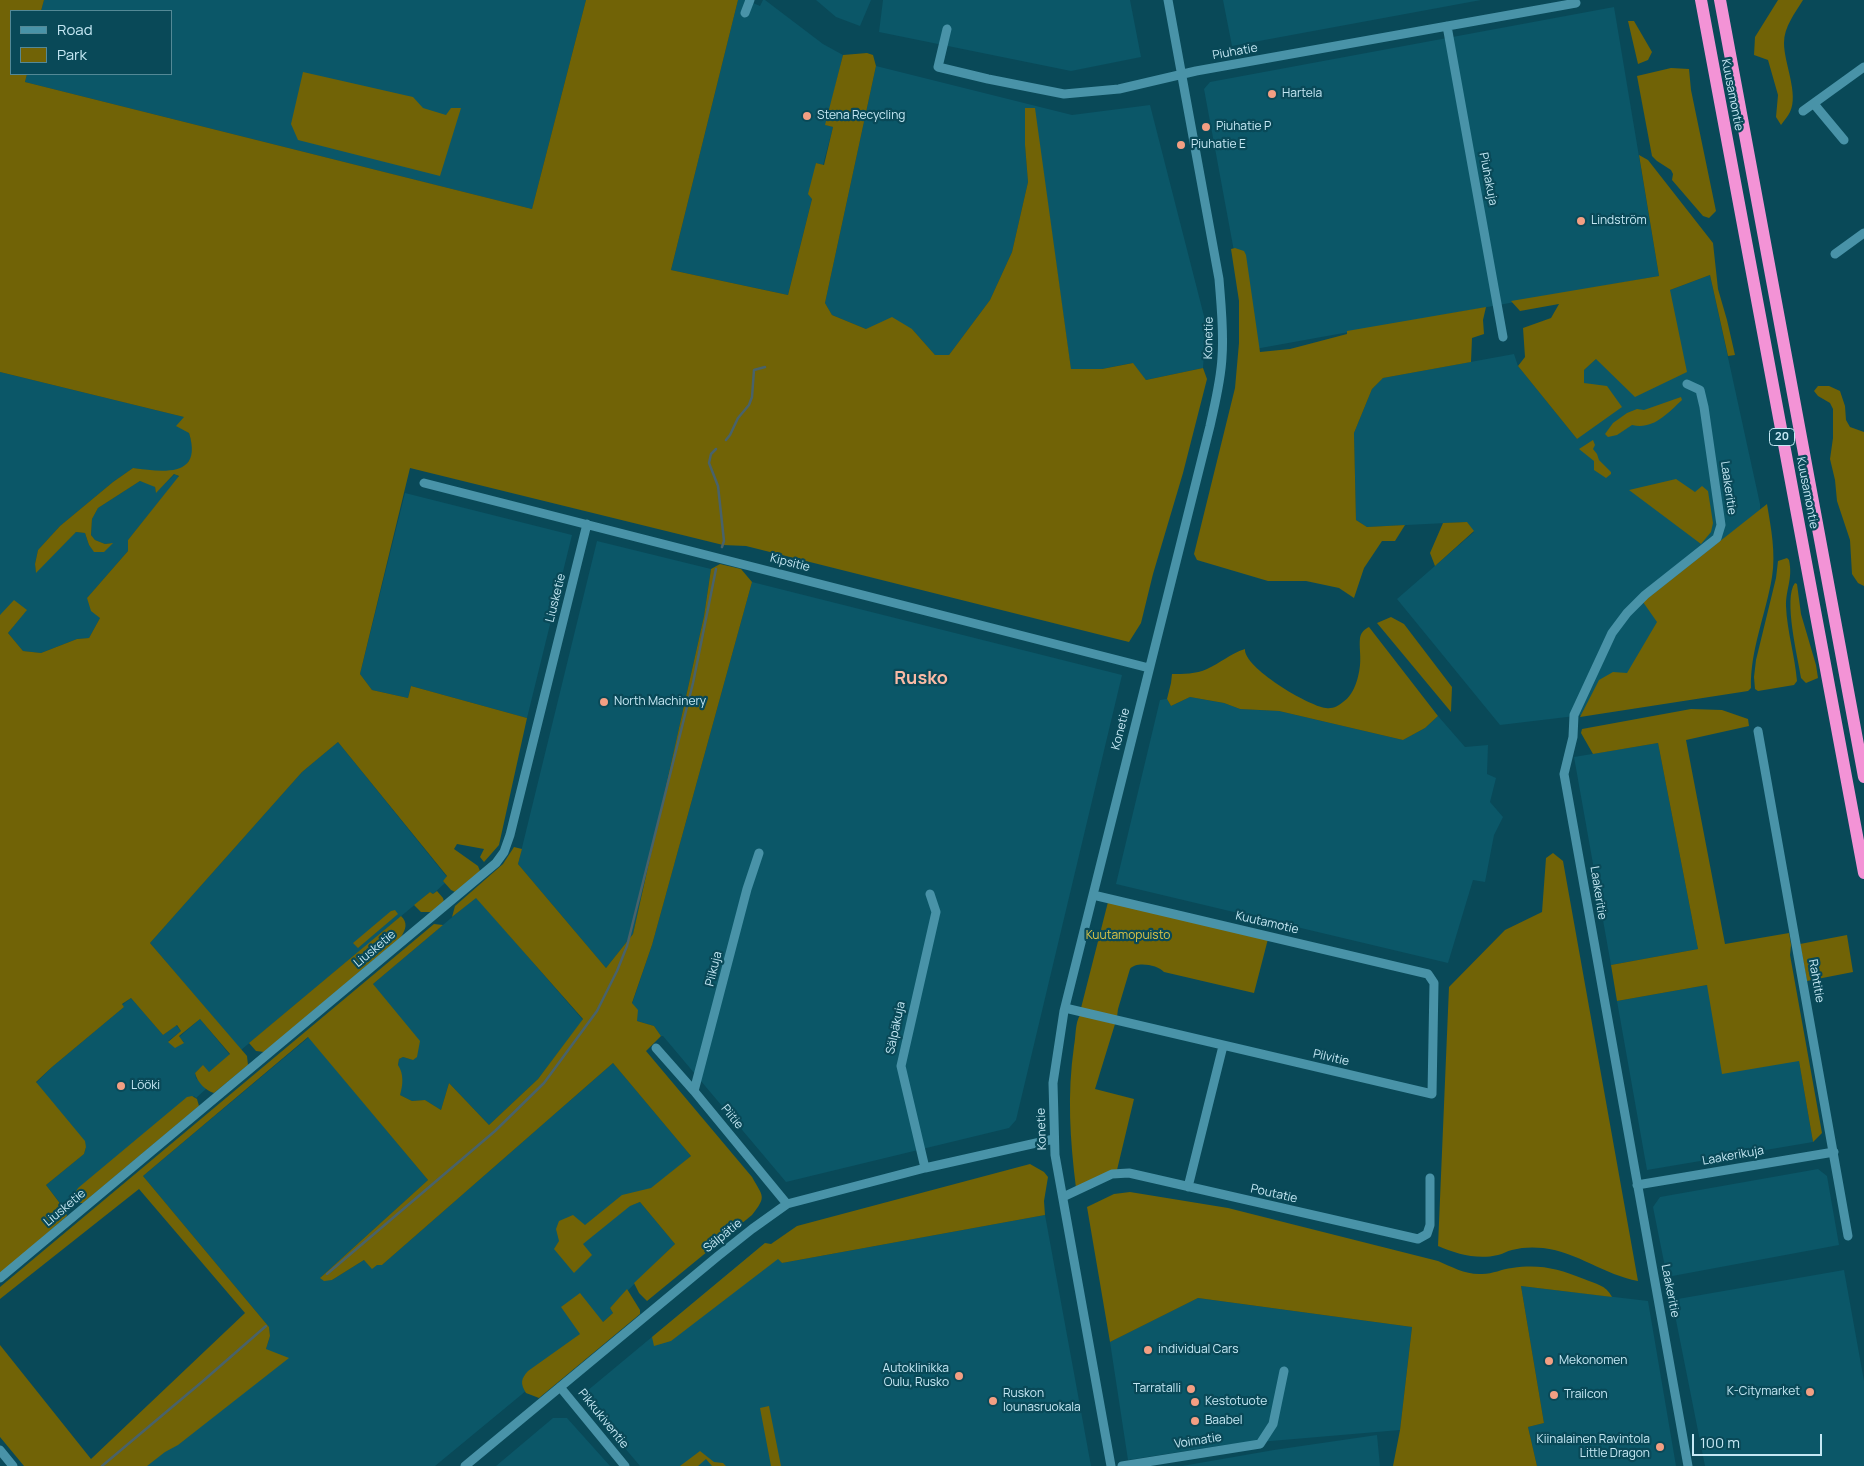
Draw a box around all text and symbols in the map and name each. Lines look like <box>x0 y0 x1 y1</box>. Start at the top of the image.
legend <box>10 10 172 75</box>
text: Road <box>57 19 93 40</box>
street label: Piuhatie <box>1211 41 1259 63</box>
text: Park <box>57 44 87 65</box>
street label: Kuusamontie <box>1718 58 1746 132</box>
place label: Hartela <box>1282 87 1322 101</box>
marker: Hartela <box>1266 88 1278 100</box>
place label: Stena Recycling <box>817 109 905 123</box>
marker: Stena Recycling <box>801 110 813 122</box>
place label: Piuhatie P <box>1216 120 1271 134</box>
marker: Piuhatie P <box>1200 121 1212 133</box>
place label: Piuhatie E <box>1191 138 1246 152</box>
marker: Piuhatie E <box>1175 139 1187 151</box>
street label: Piuhakuja <box>1476 151 1500 207</box>
place label: Lindström <box>1591 214 1647 228</box>
marker: Lindström <box>1575 215 1587 227</box>
street label: Konetie <box>1201 317 1217 359</box>
road number: 20 <box>1770 428 1794 446</box>
street label: Kuusamontie <box>1793 456 1821 530</box>
street label: Laakeritie <box>1717 460 1739 516</box>
street label: Kipsitie <box>769 551 811 575</box>
street label: Liusketie <box>543 572 569 624</box>
district label: Rusko <box>894 668 948 690</box>
place label: North Machinery <box>614 695 706 709</box>
marker: North Machinery <box>598 696 610 708</box>
street label: Konetie <box>1109 707 1133 751</box>
street label: Laakeritie <box>1587 865 1609 921</box>
street label: Kuutamotie <box>1234 909 1300 937</box>
street label: Liusketie <box>351 927 399 971</box>
park label: Kuutamopuisto <box>1086 929 1170 943</box>
street label: Piikuja <box>703 950 725 988</box>
street label: Rahtitie <box>1805 958 1827 1004</box>
street label: Sälpäkuja <box>883 1000 909 1056</box>
street label: Pilvitie <box>1312 1047 1350 1069</box>
place label: Lööki <box>131 1079 160 1093</box>
marker: Lööki <box>115 1080 127 1092</box>
street label: Piitie <box>718 1102 746 1132</box>
street label: Konetie <box>1034 1108 1050 1150</box>
street label: Laakerikuja <box>1701 1144 1765 1168</box>
street label: Poutatie <box>1249 1182 1299 1206</box>
street label: Liusketie <box>41 1186 89 1230</box>
street label: Sälpätie <box>701 1216 745 1256</box>
street label: Laakeritie <box>1658 1263 1682 1319</box>
place label: individual Cars <box>1158 1343 1238 1357</box>
marker: individual Cars <box>1142 1344 1154 1356</box>
place label: Mekonomen <box>1559 1354 1627 1368</box>
marker: Mekonomen <box>1543 1355 1555 1367</box>
place label: Autoklinikka Oulu, Rusko <box>883 1362 949 1390</box>
marker: Autoklinikka Oulu, Rusko <box>953 1370 965 1382</box>
place label: Tarratalli <box>1133 1382 1181 1396</box>
marker: Tarratalli <box>1185 1383 1197 1395</box>
place label: K-Citymarket <box>1727 1385 1800 1399</box>
street label: Pikkukiventie <box>575 1386 631 1452</box>
marker: K-Citymarket <box>1804 1386 1816 1398</box>
place label: Ruskon lounasruokala <box>1003 1387 1081 1415</box>
place label: Trailcon <box>1564 1388 1608 1402</box>
marker: Trailcon <box>1548 1389 1560 1401</box>
marker: Ruskon lounasruokala <box>987 1395 999 1407</box>
place label: Kestotuote <box>1205 1395 1267 1409</box>
marker: Kestotuote <box>1189 1396 1201 1408</box>
place label: Baabel <box>1205 1414 1243 1428</box>
marker: Baabel <box>1189 1415 1201 1427</box>
scale bar <box>1694 1424 1824 1456</box>
street label: Voimatie <box>1173 1430 1223 1452</box>
text: 100 m <box>1700 1432 1740 1453</box>
place label: Kiinalainen Ravintola Little Dragon <box>1537 1433 1650 1461</box>
marker: Kiinalainen Ravintola Little Dragon <box>1654 1441 1666 1453</box>

